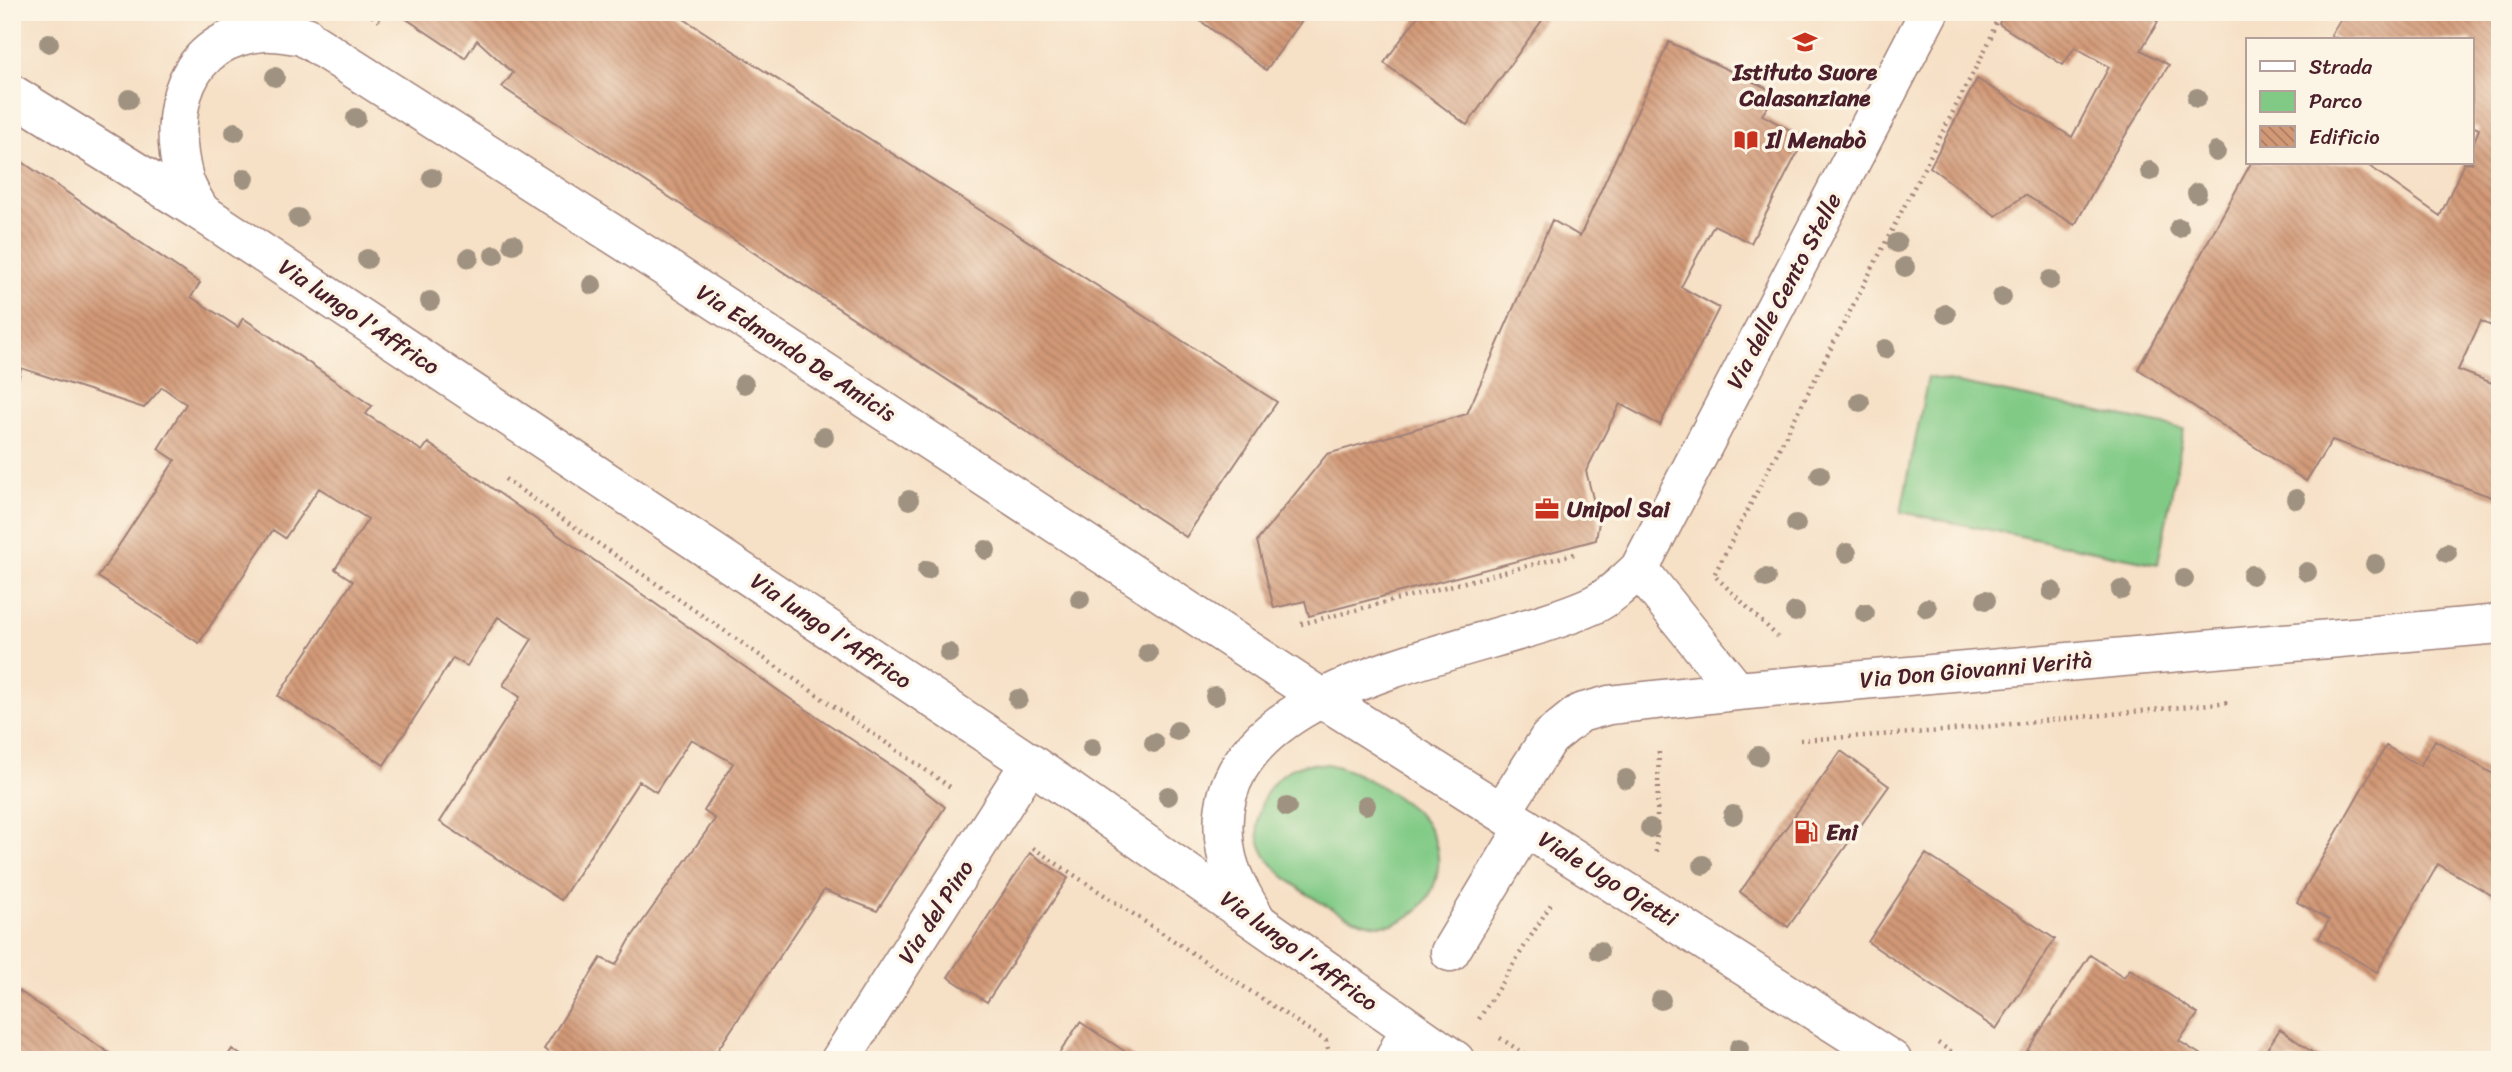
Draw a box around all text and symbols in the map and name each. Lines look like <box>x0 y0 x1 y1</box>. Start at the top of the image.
school or university icon: Istituto Suore Calasanziane <box>1791 28 1819 56</box>
legend <box>2246 38 2474 164</box>
text: Strada <box>2309 48 2373 86</box>
place label: Istituto Suore Calasanziane <box>1732 52 1878 119</box>
text: Parco <box>2309 82 2362 120</box>
text: Edificio <box>2309 118 2380 156</box>
place label: Il Menabò <box>1765 120 1866 161</box>
library icon: Il Menabò <box>1732 126 1760 154</box>
street label: Via delle Cento Stelle <box>1715 185 1853 397</box>
street label: Via lungo l'Affrico <box>270 248 449 387</box>
street label: Via Edmondo De Amicis <box>688 273 905 434</box>
place label: Unipol Sai <box>1567 489 1671 530</box>
office icon: Unipol Sai <box>1533 495 1561 523</box>
street label: Via lungo l'Affrico <box>742 562 921 701</box>
street label: Via Don Giovanni Verità <box>1858 639 2094 701</box>
place label: Eni <box>1826 812 1859 853</box>
fuel station icon: Eni <box>1792 818 1820 846</box>
street label: Viale Ugo Ojetti <box>1530 820 1687 939</box>
street label: Via del Pino <box>887 851 985 973</box>
street label: Via lungo l'Affrico <box>1211 879 1387 1023</box>

